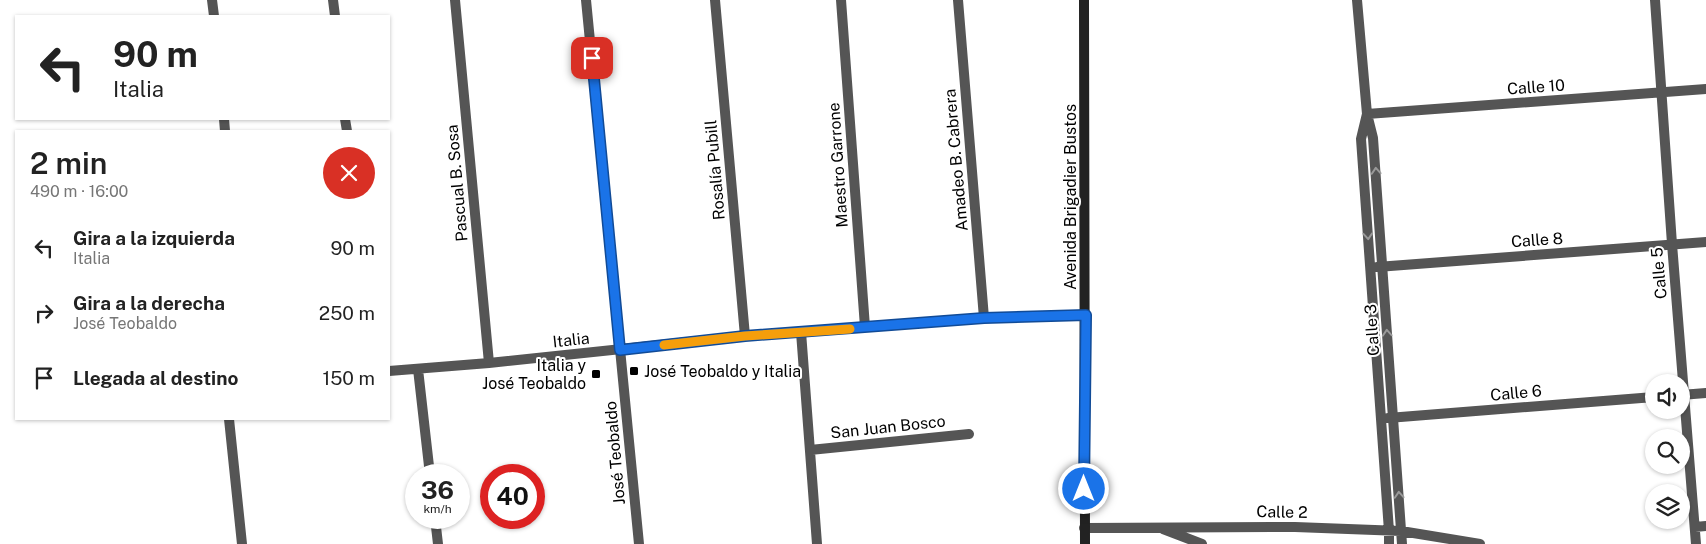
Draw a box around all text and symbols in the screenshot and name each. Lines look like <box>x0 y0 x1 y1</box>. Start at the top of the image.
text: 90 m <box>113 34 198 75</box>
icon: left <box>30 35 95 100</box>
pin <box>571 37 613 79</box>
icon: arrive <box>578 44 606 72</box>
street label: Calle 10 <box>1506 75 1566 98</box>
text: Italia <box>113 76 164 102</box>
street label: Amadeo B. Cabrera <box>940 88 972 232</box>
street label: Maestro Garrone <box>824 102 852 228</box>
street label: Avenida Brigadier Bustos <box>1061 104 1080 290</box>
street label: Rosalía Pubill <box>701 119 729 221</box>
street label: Pascual B. Sosa <box>442 124 472 242</box>
text: 2 min <box>30 145 107 181</box>
button: close <box>323 147 375 199</box>
one-way arrow <box>1370 167 1381 175</box>
text: 490 m · 16:00 <box>30 182 128 201</box>
text: Gira a la izquierda <box>73 227 235 249</box>
street label: Calle 8 <box>1510 229 1564 251</box>
one-way arrow <box>1363 232 1374 240</box>
icon: left <box>30 234 58 262</box>
text: 90 m <box>331 237 375 259</box>
street label: Calle 5 <box>1647 246 1671 300</box>
text: Italia <box>73 249 110 268</box>
text: Gira a la derecha <box>73 292 225 314</box>
icon: right <box>30 299 58 327</box>
text: 250 m <box>319 302 375 324</box>
street label: Calle 3 <box>1361 304 1383 356</box>
text: José Teobaldo <box>73 314 177 333</box>
street label: Italia <box>552 329 590 351</box>
one-way arrow <box>1382 329 1393 337</box>
place label: Italia y José Teobaldo <box>482 356 586 393</box>
place label: José Teobaldo y Italia <box>644 362 801 381</box>
icon: arrive <box>30 364 58 392</box>
marker: José Teobaldo y Italia <box>628 365 640 377</box>
text: Llegada al destino <box>73 367 238 389</box>
text: 150 m <box>322 367 375 389</box>
marker: Italia y José Teobaldo <box>590 368 602 380</box>
map controls <box>1645 374 1690 529</box>
button: sound <box>1645 374 1690 419</box>
street label: Calle 6 <box>1489 381 1543 405</box>
street label: José Teobaldo <box>601 400 629 506</box>
street label: San Juan Bosco <box>829 412 947 442</box>
button: search <box>1645 429 1690 474</box>
position arrow <box>1057 462 1109 514</box>
speed limit sign: 40 <box>480 464 545 529</box>
text: 36 <box>421 475 454 505</box>
button: layers <box>1645 484 1690 529</box>
one-way arrow <box>1393 491 1404 499</box>
text: km/h <box>423 502 452 516</box>
street label: Calle 2 <box>1256 502 1308 522</box>

